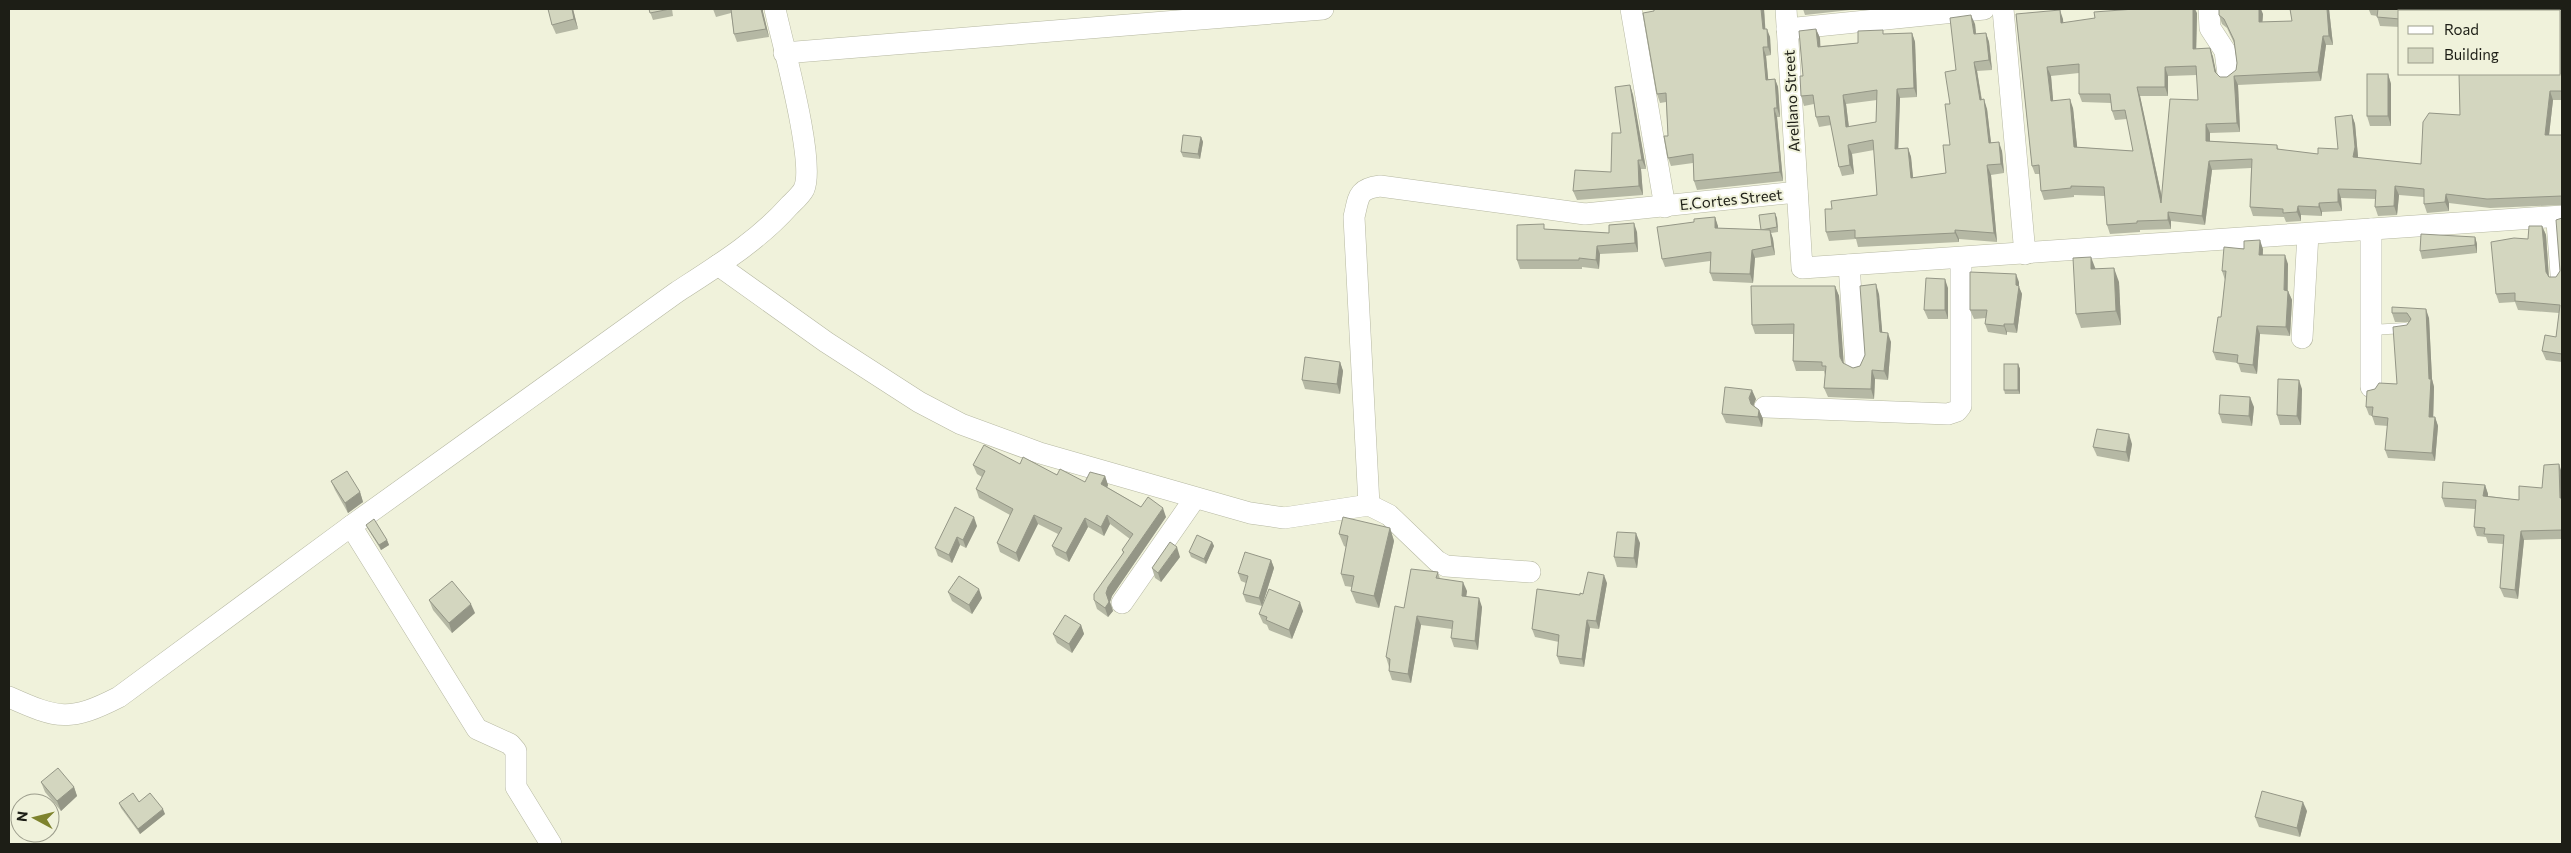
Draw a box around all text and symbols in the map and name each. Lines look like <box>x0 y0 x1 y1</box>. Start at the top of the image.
legend <box>2398 10 2561 75</box>
text: Road <box>2444 20 2479 38</box>
text: Building <box>2444 45 2499 63</box>
street label: Arellano Street <box>1779 50 1803 153</box>
street label: E.Cortes Street <box>1679 185 1783 213</box>
north arrow <box>10 793 60 843</box>
text: N <box>13 810 31 823</box>

